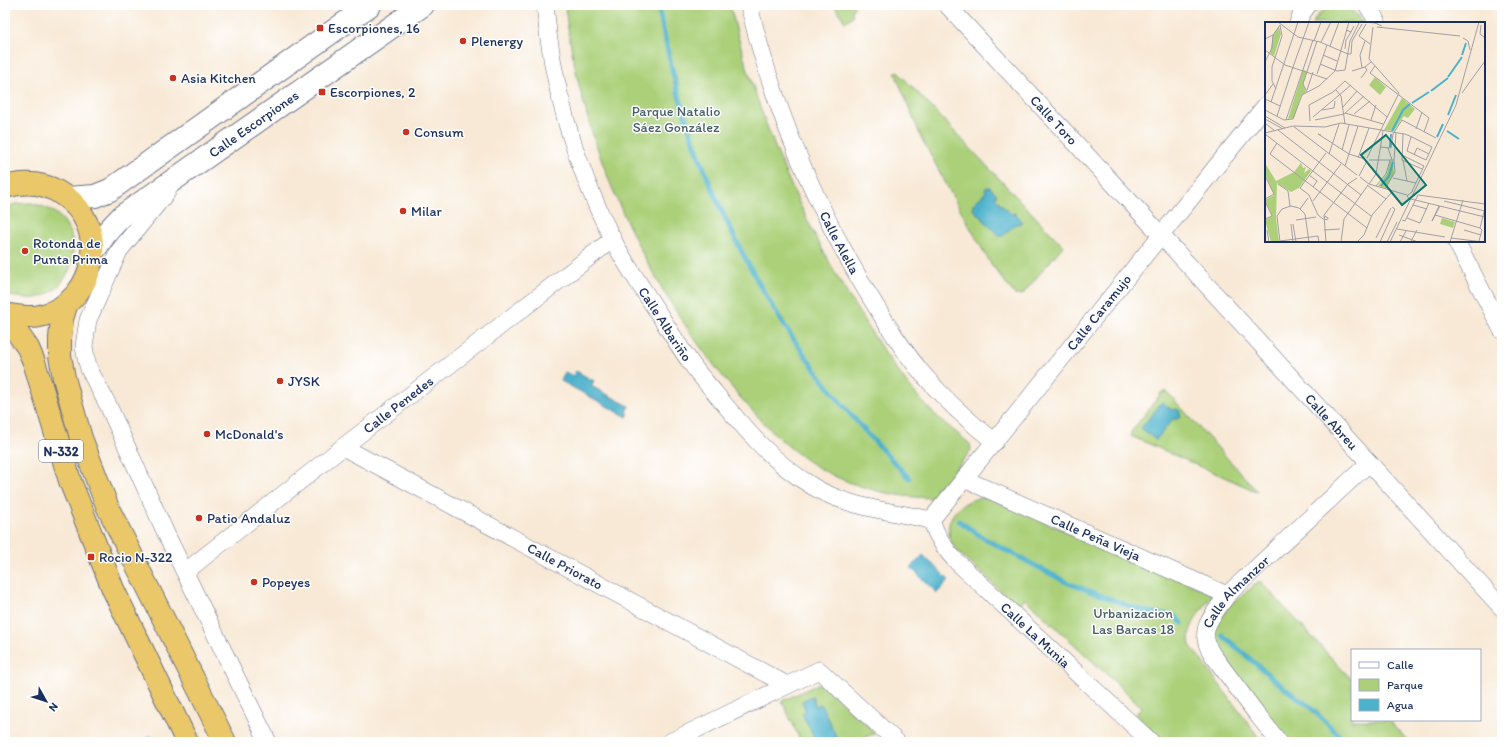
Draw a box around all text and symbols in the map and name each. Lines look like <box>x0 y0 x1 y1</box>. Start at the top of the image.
place label: Escorpiones, 16 <box>328 20 420 37</box>
inset map <box>1265 22 1485 242</box>
marker: Escorpiones, 16 <box>315 23 325 33</box>
place label: Plenergy <box>471 33 523 50</box>
marker: Plenergy <box>458 36 468 46</box>
place label: Asia Kitchen <box>181 70 256 87</box>
marker: Asia Kitchen <box>168 73 178 83</box>
place label: Escorpiones, 2 <box>330 84 416 101</box>
street label: Calle Escorpiones <box>205 87 302 162</box>
marker: Escorpiones, 2 <box>317 87 327 97</box>
street label: Calle Toro <box>1026 92 1081 149</box>
park label: Parque Natalio Sáez González <box>632 103 720 136</box>
place label: Consum <box>414 124 464 141</box>
marker: Consum <box>401 127 411 137</box>
place label: Milar <box>411 203 442 220</box>
marker: Milar <box>398 206 408 216</box>
street label: Calle Alella <box>816 208 863 278</box>
place label: Rotonda de Punta Prima <box>33 235 109 268</box>
marker: Rotonda de Punta Prima <box>20 246 30 256</box>
street label: Calle Caramujo <box>1063 271 1135 354</box>
street label: Calle Albariño <box>634 284 695 365</box>
place label: JYSK <box>288 373 320 390</box>
street label: Calle Penedes <box>360 373 437 437</box>
marker: JYSK <box>275 376 285 386</box>
street label: Calle Abreu <box>1301 390 1361 454</box>
place label: McDonald's <box>215 426 284 443</box>
marker: McDonald's <box>202 429 212 439</box>
road number: N-332 <box>39 440 83 462</box>
place label: Patio Andaluz <box>207 510 291 527</box>
street label: Calle Peña Vieja <box>1048 510 1144 565</box>
marker: Patio Andaluz <box>194 513 204 523</box>
street label: Calle Priorato <box>524 539 606 594</box>
place label: Rocio N-322 <box>99 549 173 566</box>
marker: Rocio N-322 <box>86 552 96 562</box>
street label: Calle Almanzor <box>1199 552 1273 631</box>
place label: Popeyes <box>262 574 310 591</box>
marker: Popeyes <box>249 577 259 587</box>
street label: Calle La Munia <box>997 599 1074 672</box>
park label: Urbanizacion Las Barcas 18 <box>1092 605 1174 638</box>
legend <box>1351 649 1481 721</box>
text: Calle <box>1387 658 1414 672</box>
text: Parque <box>1387 678 1423 692</box>
north arrow <box>26 681 66 721</box>
text: Agua <box>1387 698 1413 712</box>
text: N <box>46 700 61 714</box>

